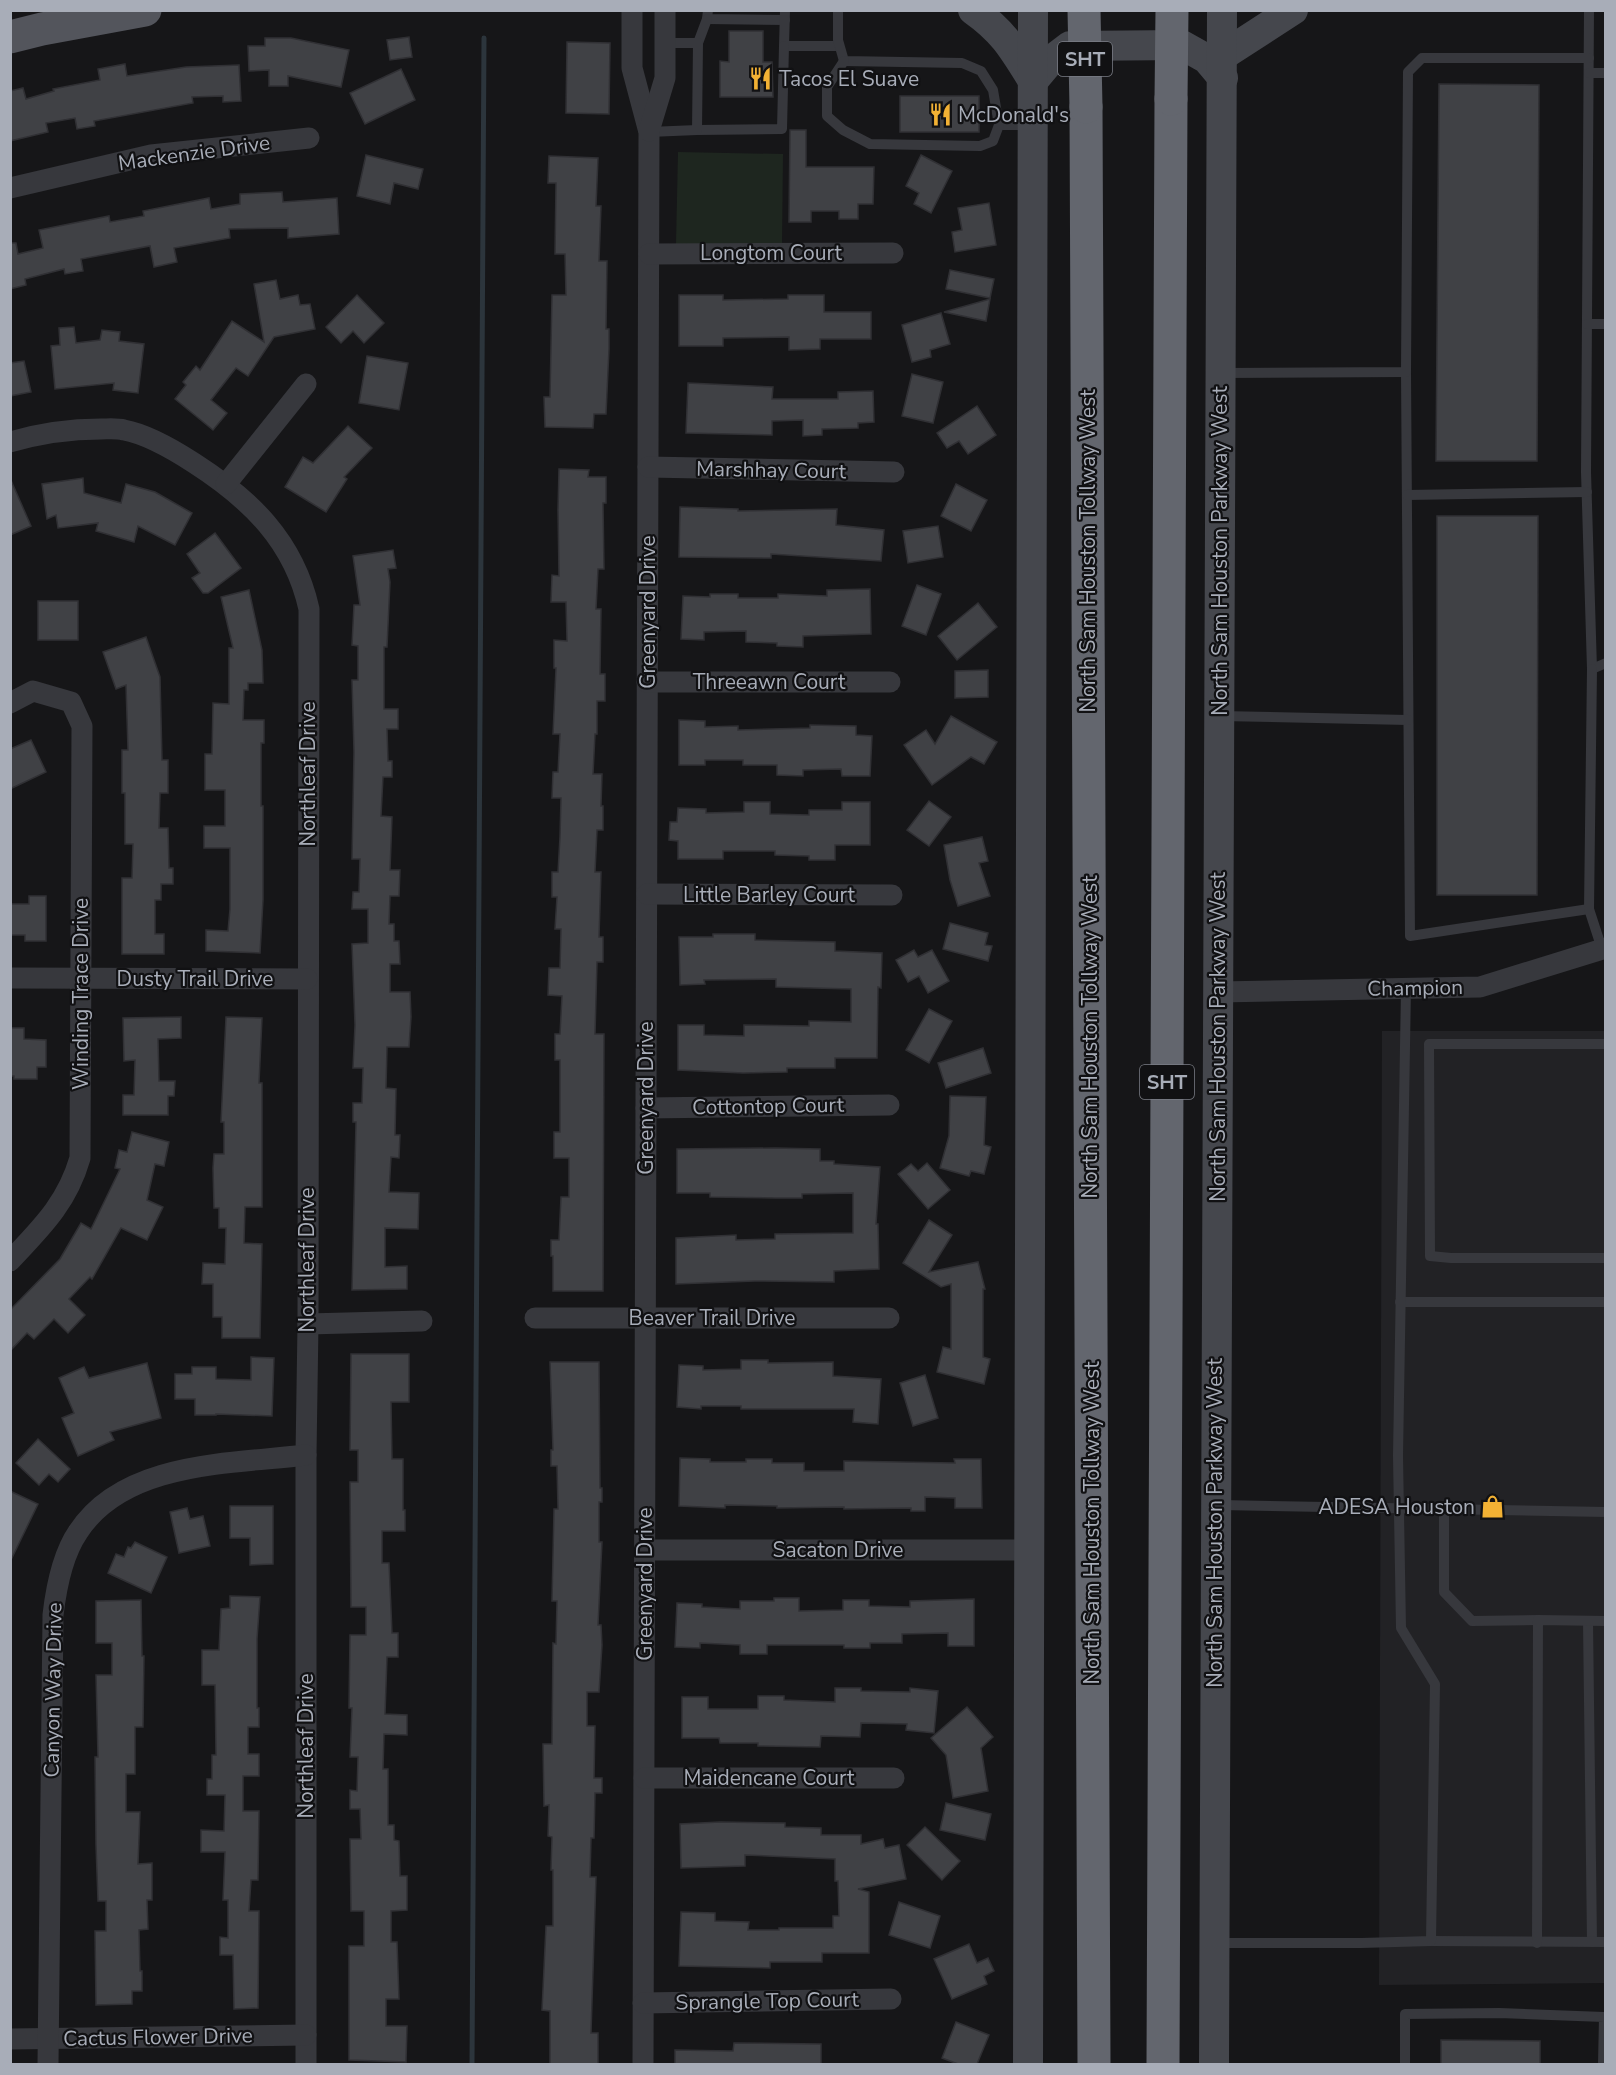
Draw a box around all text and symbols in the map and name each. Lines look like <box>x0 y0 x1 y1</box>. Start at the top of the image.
road number: SHT <box>1058 42 1112 76</box>
place label: Tacos El Suave <box>779 65 919 93</box>
restaurant icon: Tacos El Suave <box>748 66 774 92</box>
place label: McDonald's <box>958 101 1069 129</box>
restaurant icon: McDonald's <box>927 102 953 128</box>
street label: Mackenzie Drive <box>116 128 272 178</box>
street label: Longtom Court <box>700 239 843 267</box>
street label: North Sam Houston Parkway West <box>1206 385 1234 716</box>
street label: North Sam Houston Tollway West <box>1074 389 1102 713</box>
street label: Marshhay Court <box>696 455 847 485</box>
street label: Greenyard Drive <box>634 535 662 689</box>
street label: Threeawn Court <box>693 668 846 696</box>
street label: Northleaf Drive <box>294 701 322 847</box>
street label: North Sam Houston Parkway West <box>1204 871 1232 1202</box>
street label: North Sam Houston Tollway West <box>1076 875 1104 1199</box>
street label: Little Barley Court <box>683 881 856 909</box>
street label: Winding Trace Drive <box>67 898 95 1090</box>
street label: Dusty Trail Drive <box>117 965 273 993</box>
street label: Champion <box>1367 973 1463 1003</box>
street label: Greenyard Drive <box>632 1021 660 1175</box>
road number: SHT <box>1140 1065 1194 1099</box>
street label: Cottontop Court <box>692 1091 845 1121</box>
street label: Northleaf Drive <box>293 1187 321 1333</box>
street label: Beaver Trail Drive <box>628 1304 796 1332</box>
street label: North Sam Houston Parkway West <box>1201 1357 1229 1688</box>
street label: North Sam Houston Tollway West <box>1078 1361 1106 1685</box>
place label: ADESA Houston <box>1318 1493 1475 1521</box>
shop icon: ADESA Houston <box>1480 1494 1506 1520</box>
street label: Greenyard Drive <box>631 1507 659 1661</box>
street label: Sacaton Drive <box>773 1536 903 1564</box>
street label: Canyon Way Drive <box>37 1602 69 1778</box>
street label: Northleaf Drive <box>292 1673 320 1819</box>
street label: Maidencane Court <box>684 1764 855 1792</box>
street label: Sprangle Top Court <box>675 1985 860 2017</box>
street label: Cactus Flower Drive <box>63 2021 253 2053</box>

